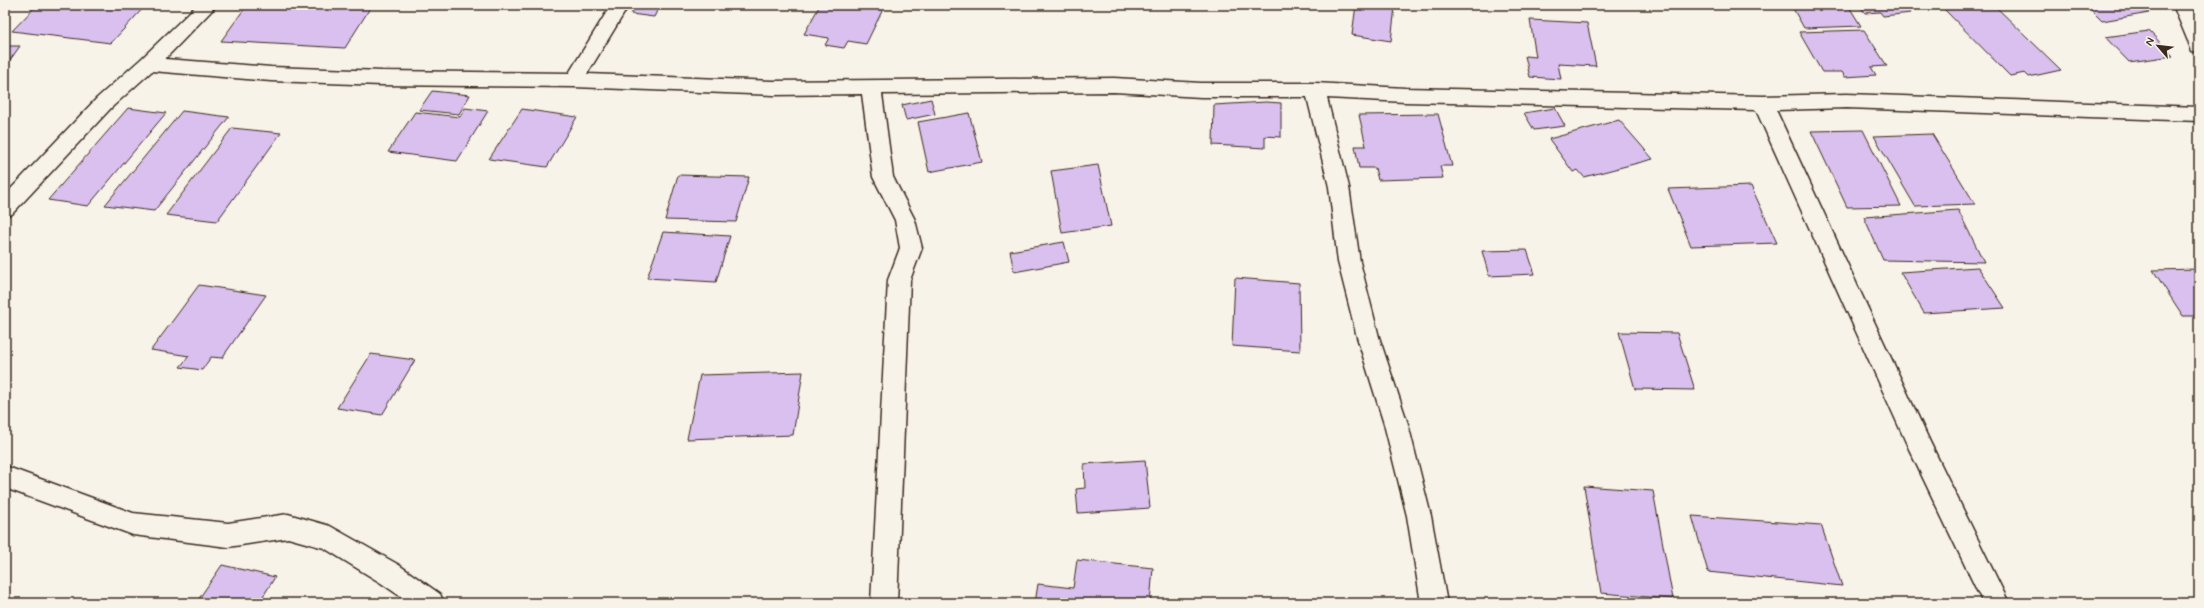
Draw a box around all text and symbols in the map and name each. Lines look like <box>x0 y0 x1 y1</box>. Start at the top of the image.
north arrow <box>2138 26 2178 66</box>
text: N <box>2142 35 2158 48</box>

